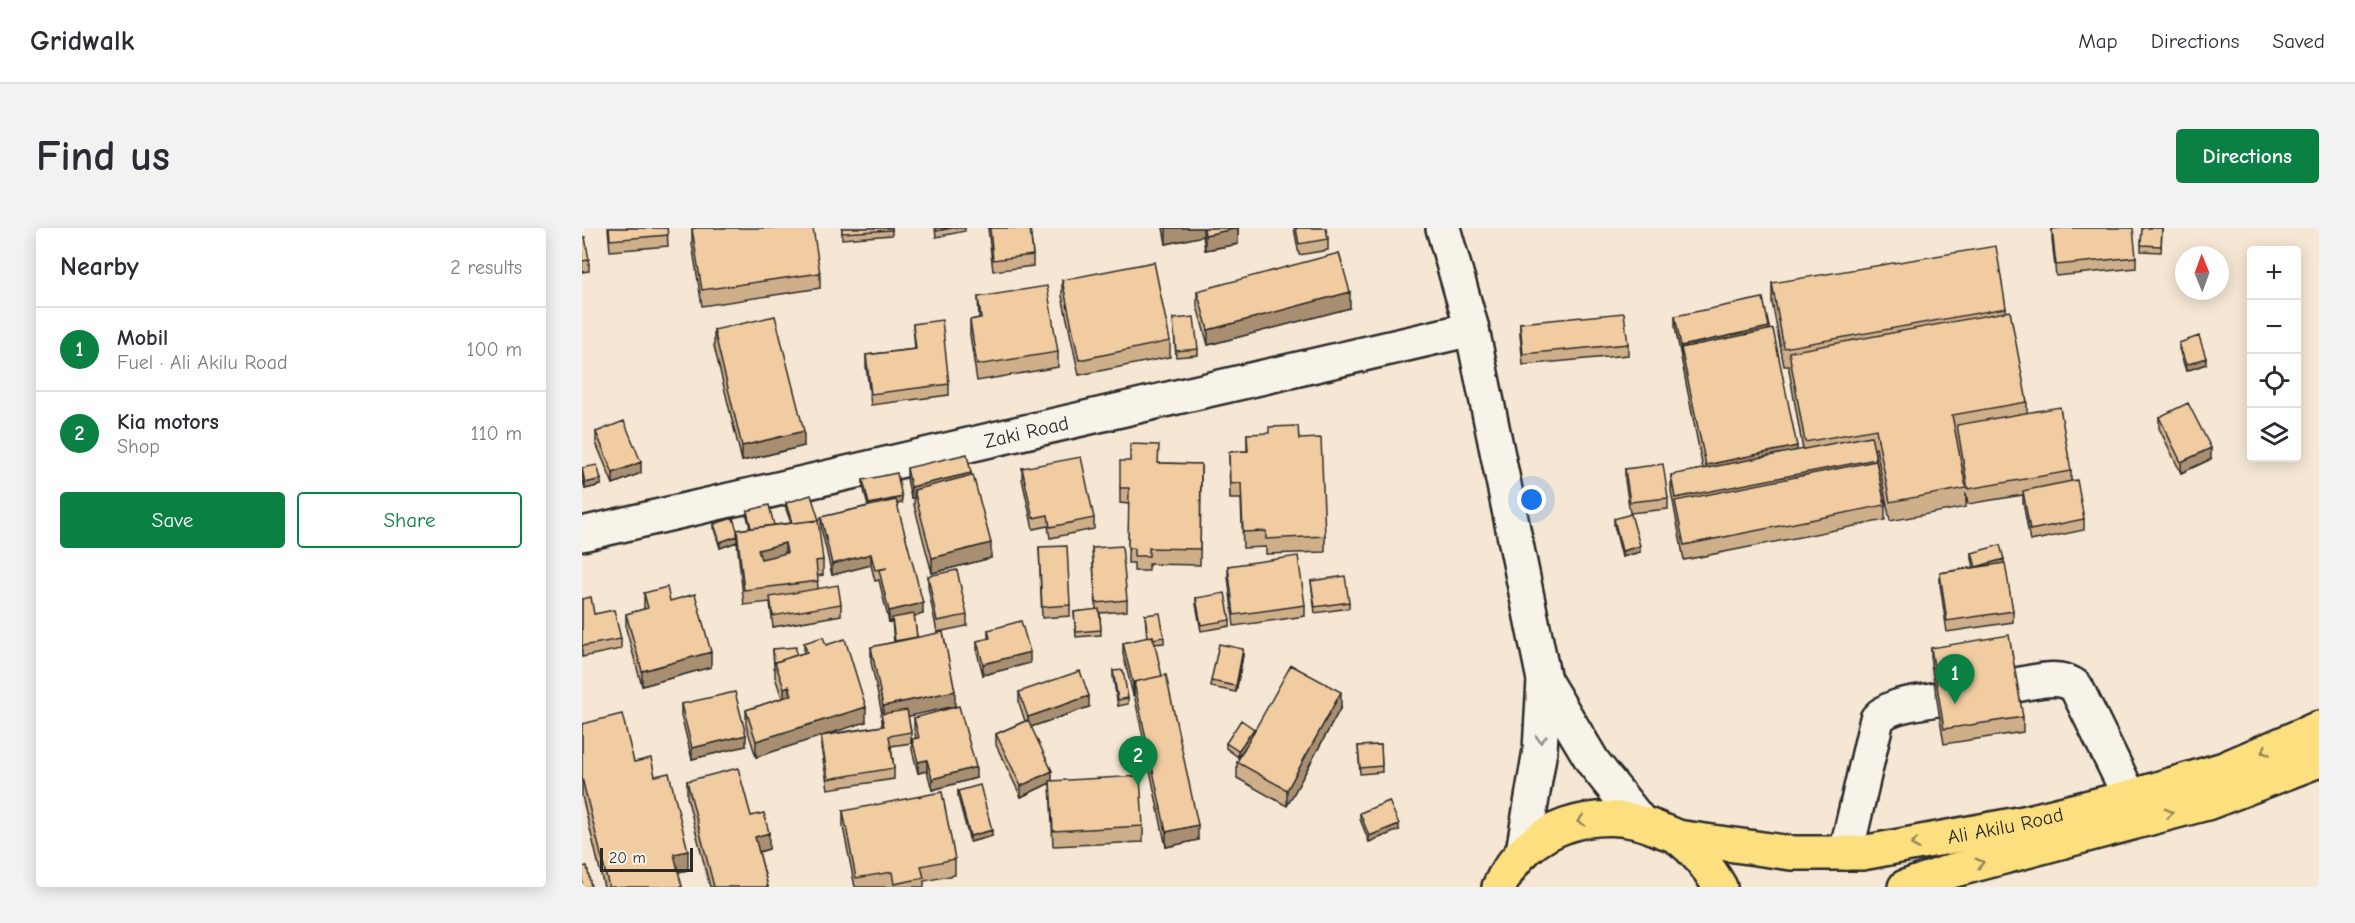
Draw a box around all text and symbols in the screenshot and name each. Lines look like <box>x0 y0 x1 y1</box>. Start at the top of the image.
text: Gridwalk <box>30 25 134 57</box>
text: Map <box>2078 29 2118 53</box>
text: Directions <box>2151 29 2240 53</box>
text: Saved <box>2273 29 2325 53</box>
button: Directions <box>2176 129 2319 183</box>
text: Find us <box>36 132 170 181</box>
north arrow <box>2175 246 2229 300</box>
map controls <box>2247 246 2301 462</box>
button: + <box>2247 246 2301 300</box>
text: Nearby <box>60 252 139 282</box>
text: 2 results <box>450 256 522 279</box>
button: − <box>2247 300 2301 354</box>
text: Mobil <box>117 325 168 351</box>
text: 1 <box>76 338 83 361</box>
text: 100 m <box>467 338 522 361</box>
text: Fuel · Ali Akilu Road <box>117 351 288 374</box>
button: locate <box>2247 354 2301 408</box>
button: layers <box>2247 408 2301 462</box>
text: Kia motors <box>117 409 219 435</box>
street label: Zaki Road <box>982 411 1071 453</box>
text: 2 <box>75 422 84 445</box>
text: 110 m <box>471 422 522 445</box>
text: Shop <box>117 435 160 458</box>
your location <box>1517 485 1546 514</box>
button: Save <box>60 492 285 548</box>
button: Share <box>297 492 522 548</box>
pin: 1 <box>1936 654 1974 704</box>
one-way arrow <box>1534 734 1547 743</box>
pin: 2 <box>1118 736 1158 786</box>
one-way arrow <box>2261 744 2272 756</box>
street label: Ali Akilu Road <box>1946 803 2066 849</box>
one-way arrow <box>2164 808 2174 821</box>
one-way arrow <box>1576 814 1586 827</box>
one-way arrow <box>1911 837 1921 850</box>
scale bar <box>600 845 693 872</box>
text: 20 m <box>609 849 646 867</box>
one-way arrow <box>1974 858 1985 870</box>

